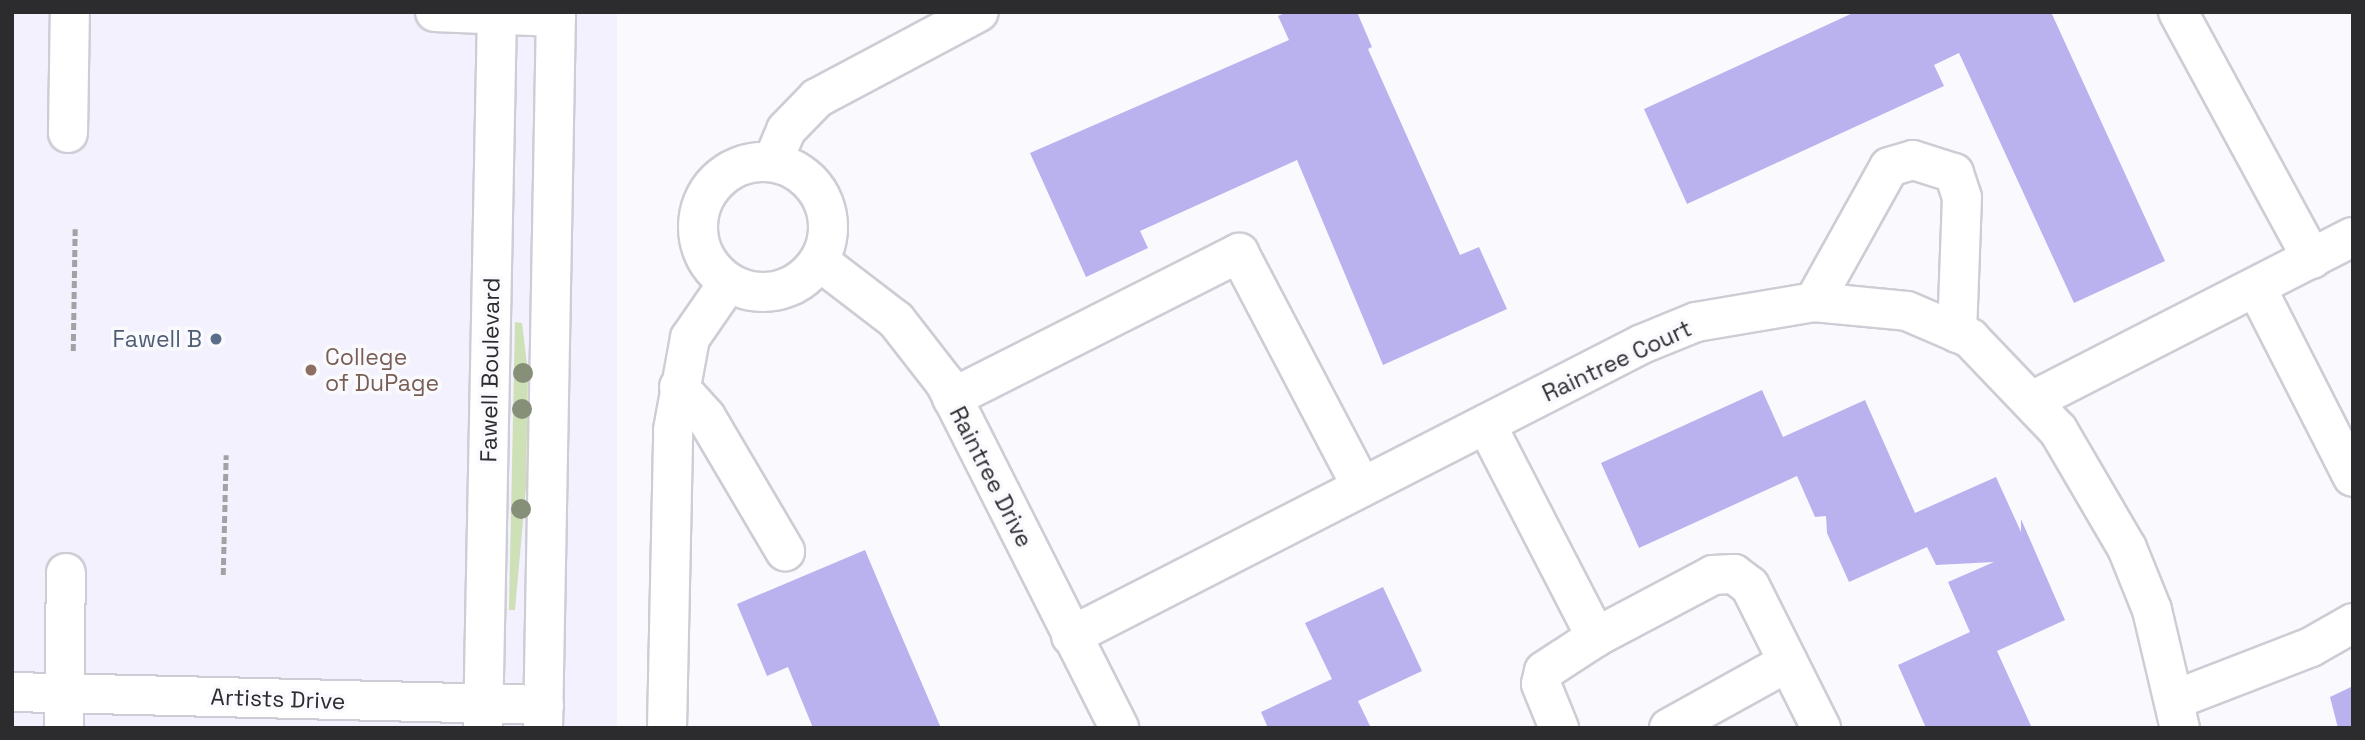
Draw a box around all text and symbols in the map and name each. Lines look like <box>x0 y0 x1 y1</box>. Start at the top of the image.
street label: Fawell Boulevard <box>475 277 505 463</box>
street label: Raintree Court <box>1538 314 1696 408</box>
place label: Fawell B <box>113 325 202 353</box>
marker: Fawell B <box>208 331 224 347</box>
place label: College of DuPage <box>325 343 439 397</box>
marker: College of DuPage <box>303 362 319 378</box>
street label: Raintree Drive <box>944 402 1038 552</box>
street label: Artists Drive <box>210 683 346 715</box>

